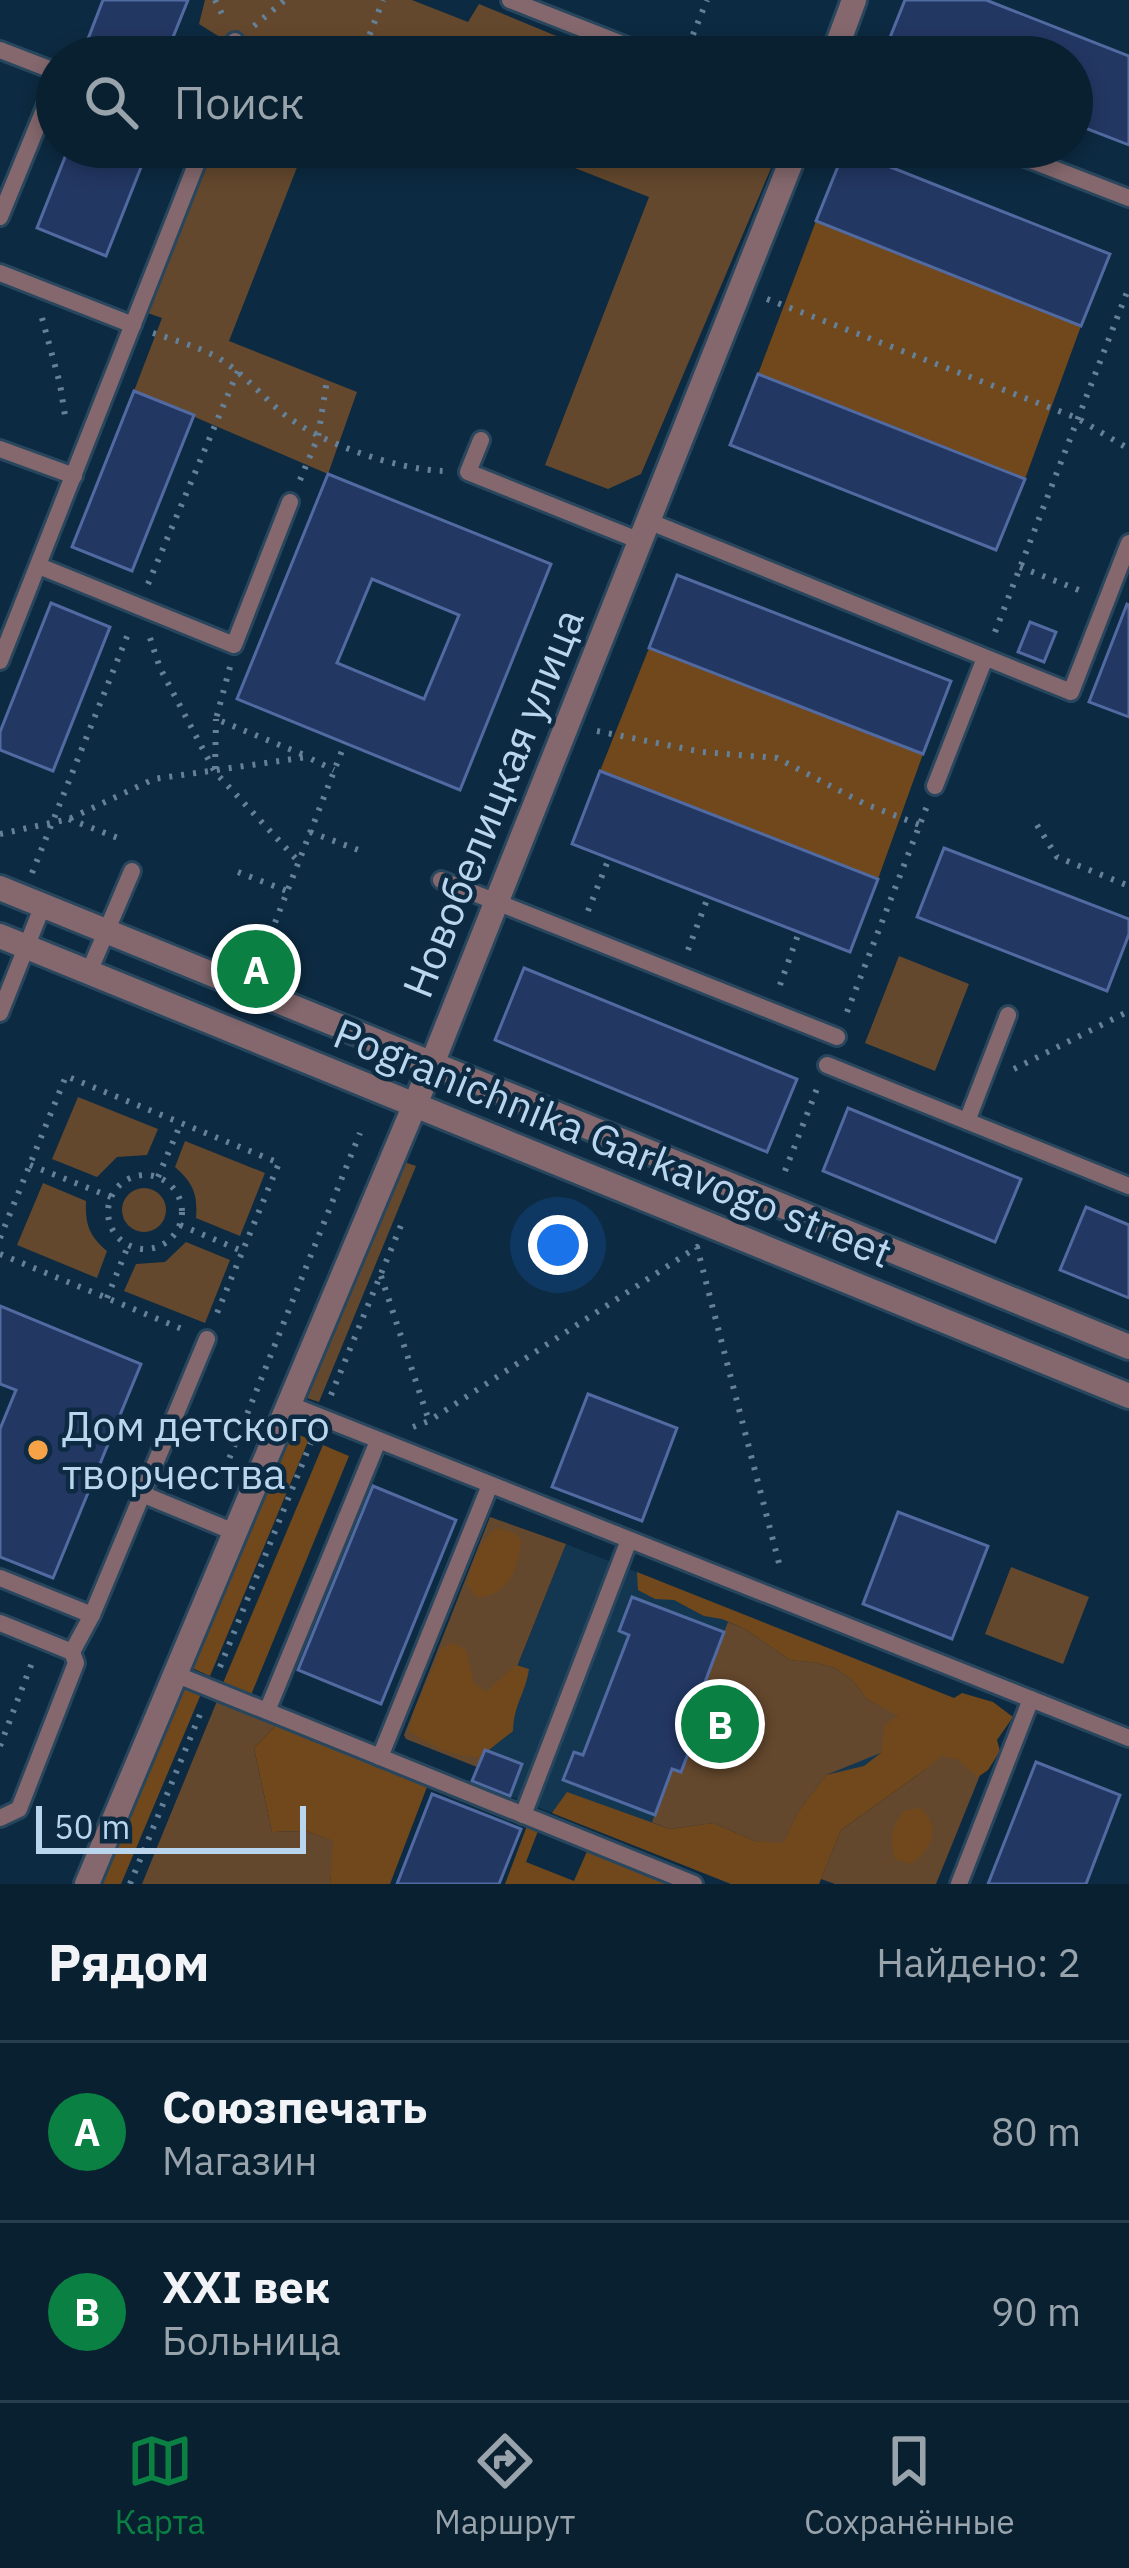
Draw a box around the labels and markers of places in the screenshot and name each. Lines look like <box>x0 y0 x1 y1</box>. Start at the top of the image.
pin: A <box>217 924 295 1014</box>
place label: Дом детского творчества <box>62 1398 330 1501</box>
marker: Дом детского творчества <box>25 1437 51 1463</box>
pin: B <box>681 1679 759 1769</box>

